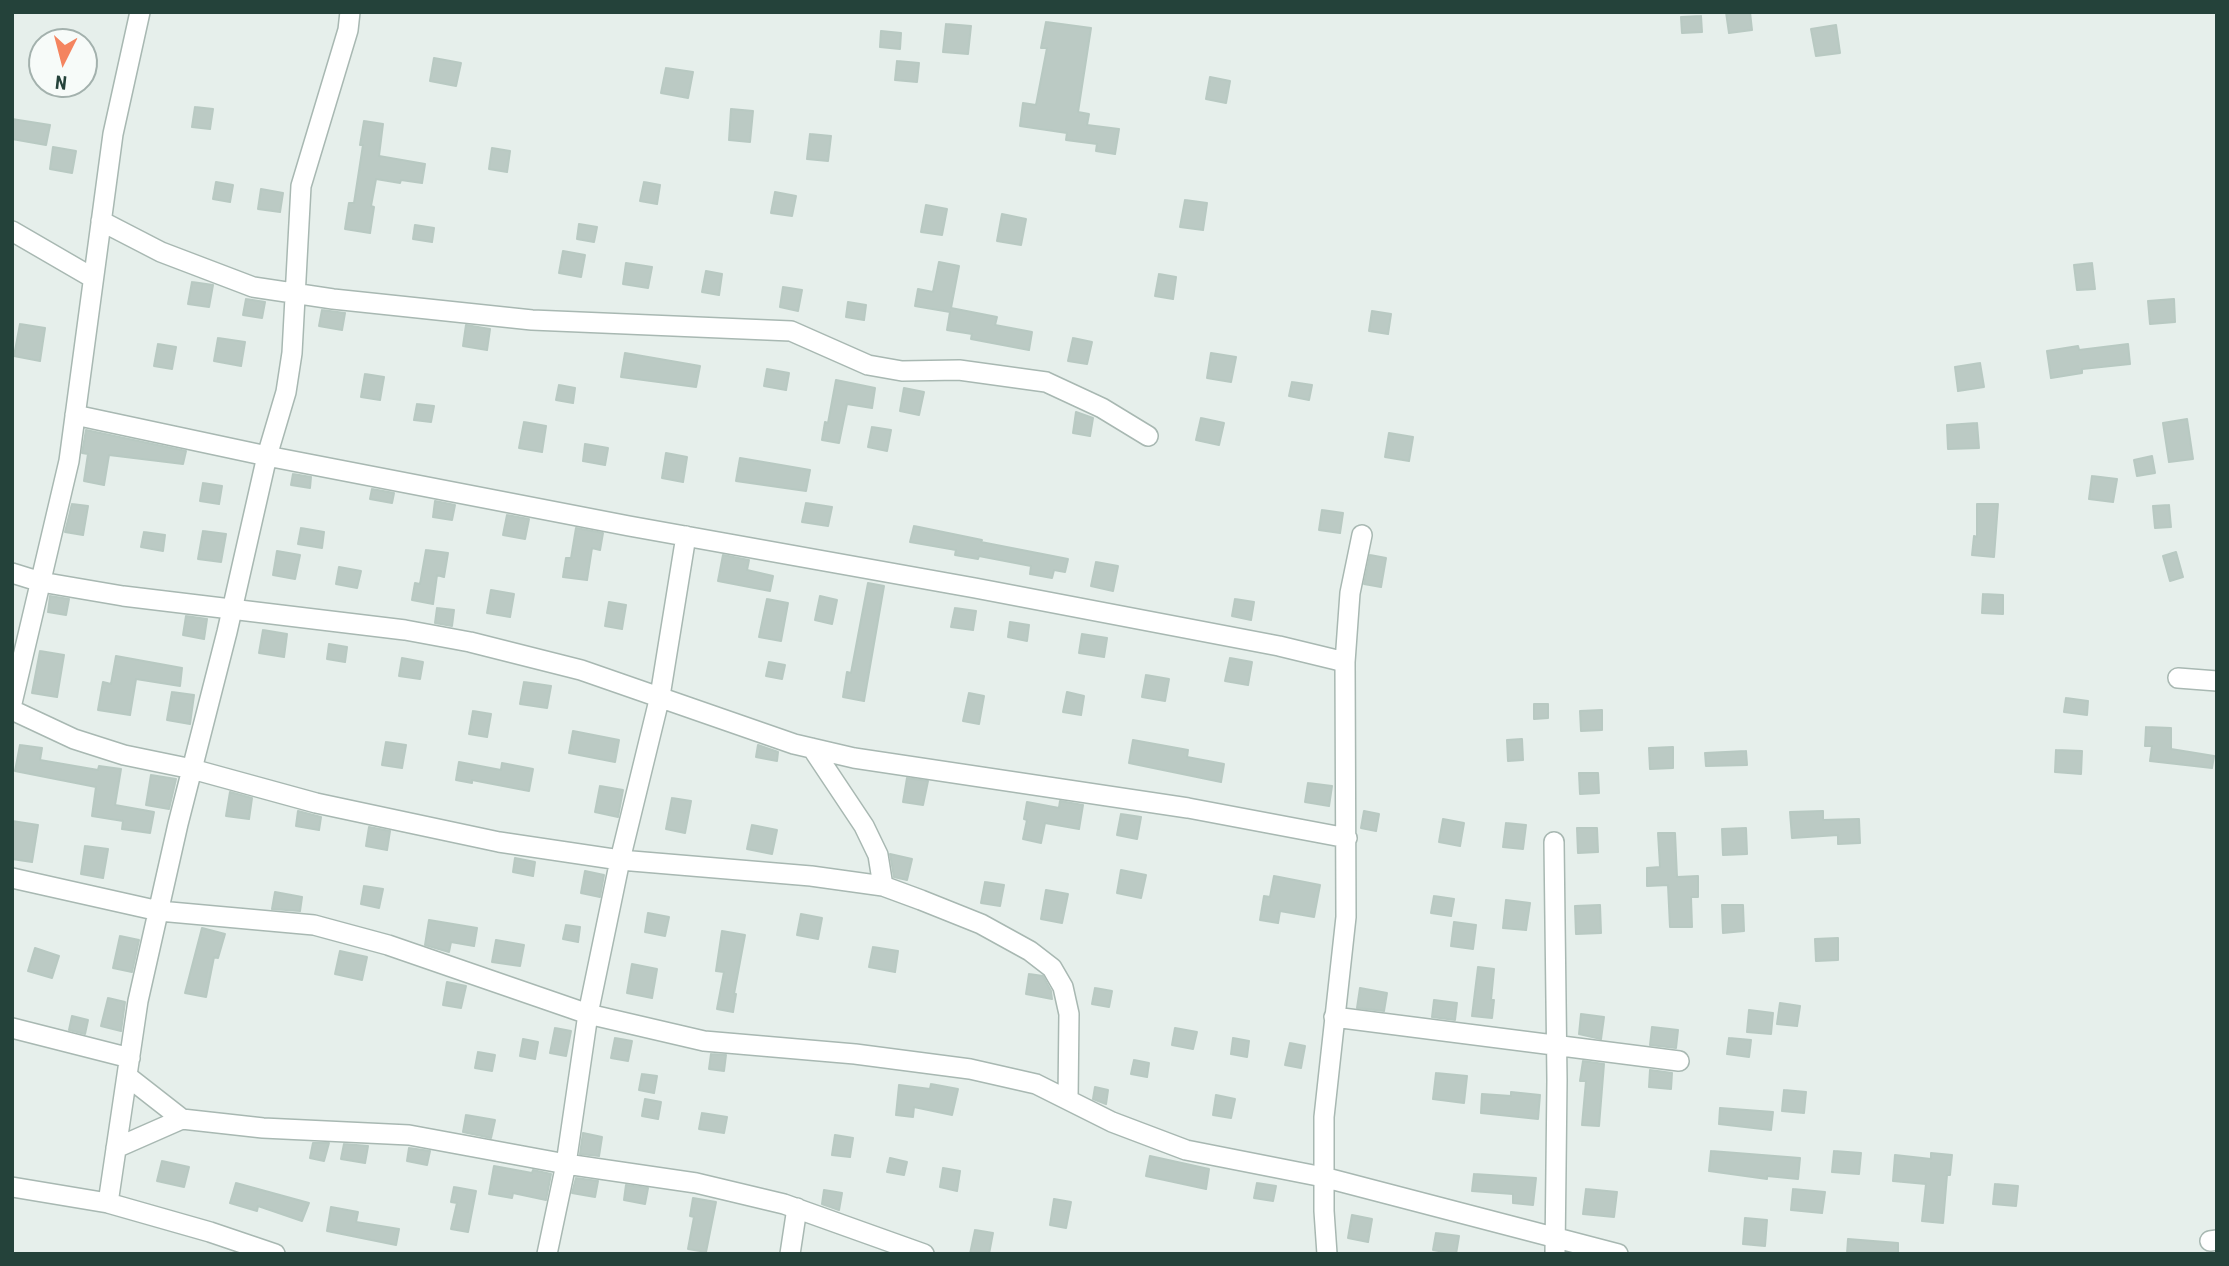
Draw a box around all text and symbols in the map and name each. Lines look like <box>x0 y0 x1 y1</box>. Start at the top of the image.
north arrow <box>28 28 98 98</box>
text: N <box>54 70 68 94</box>

